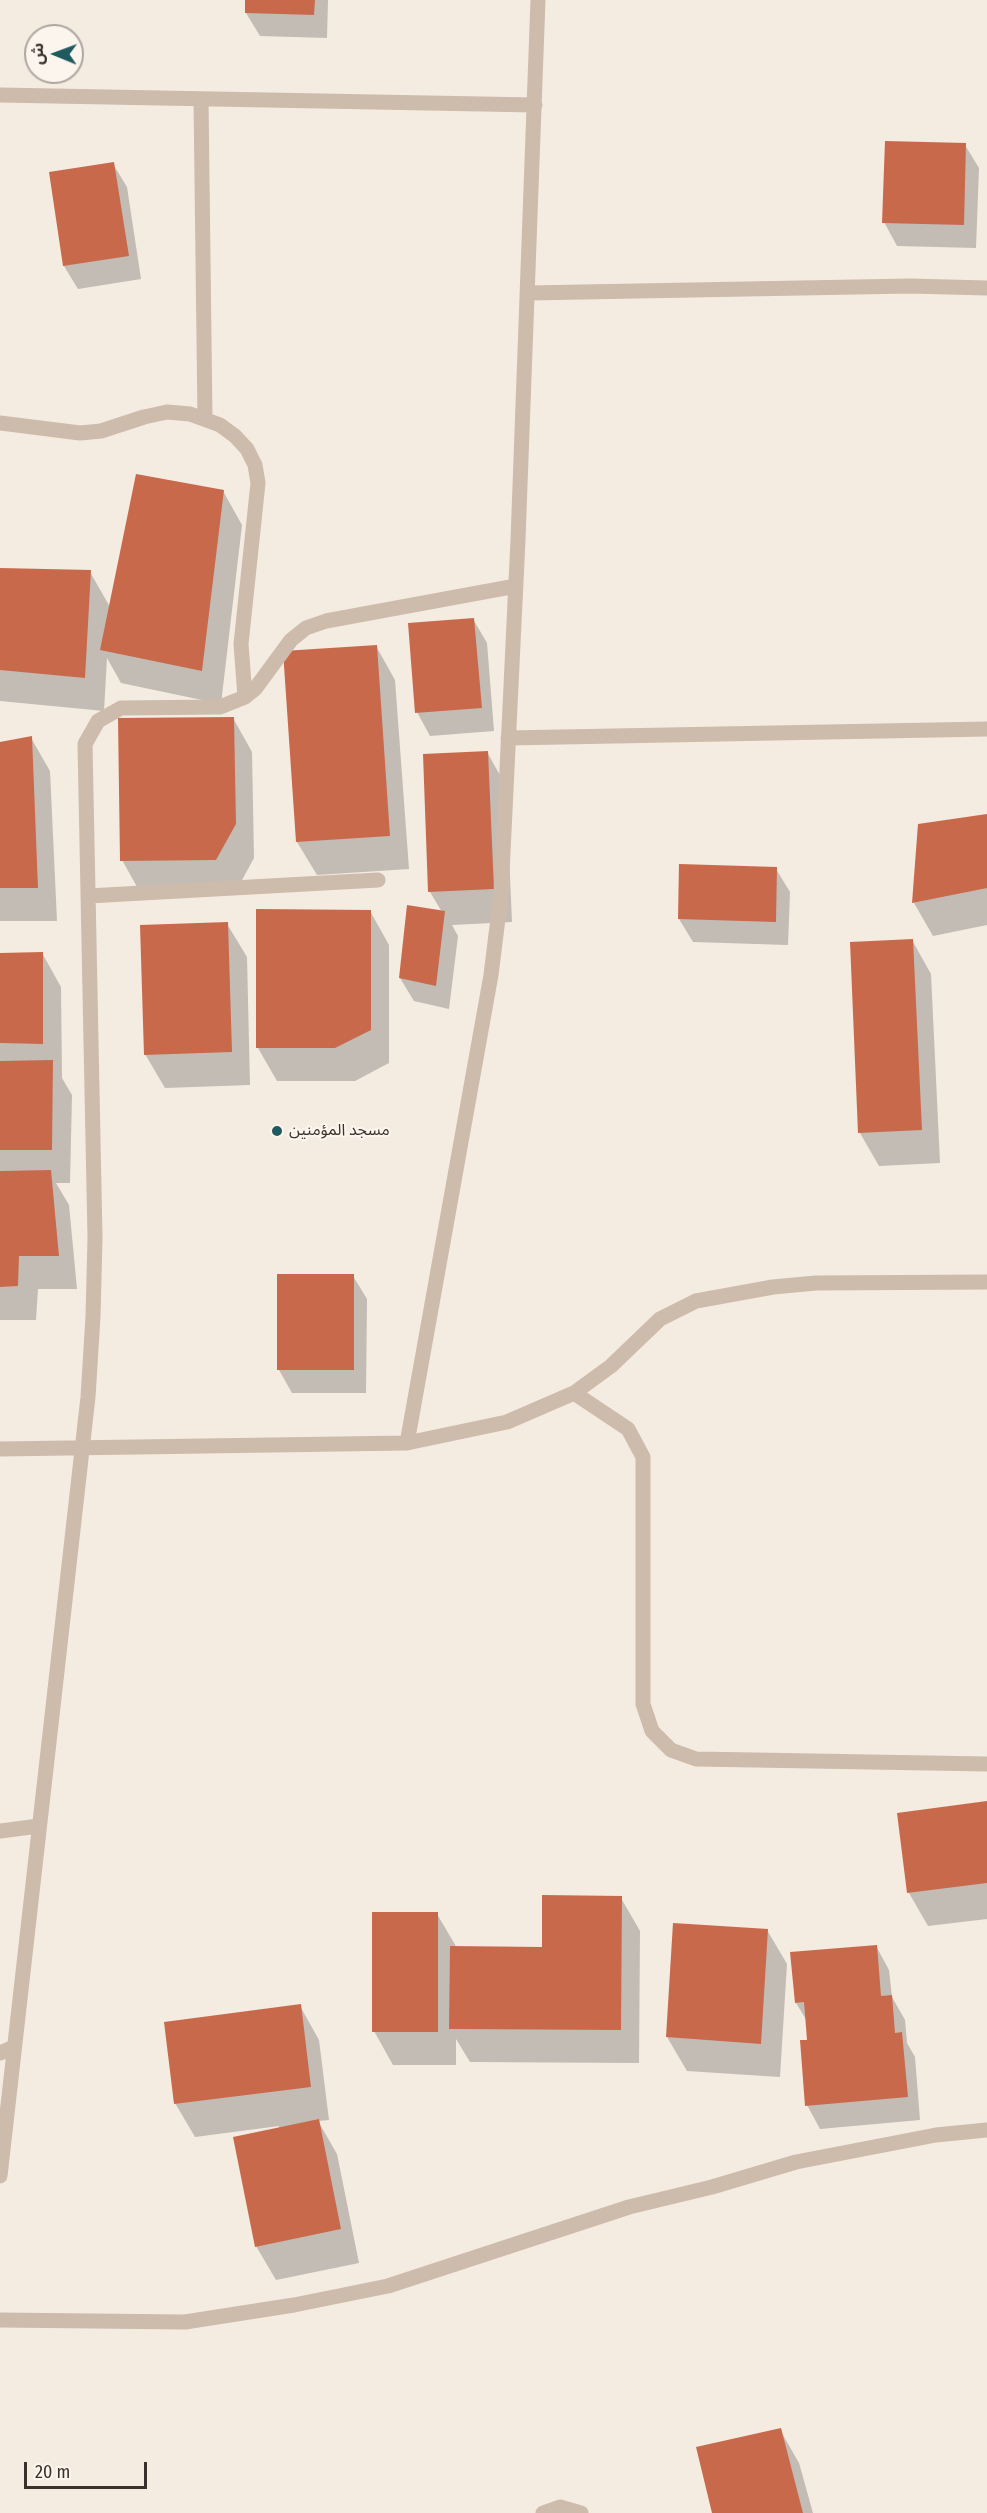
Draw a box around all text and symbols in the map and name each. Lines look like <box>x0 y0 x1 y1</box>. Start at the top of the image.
north arrow <box>24 24 84 84</box>
text: ش <box>28 43 47 65</box>
place label: مسجد المؤمنين <box>289 1121 390 1141</box>
marker: مسجد المؤمنين <box>270 1124 284 1138</box>
scale bar <box>27 2450 150 2488</box>
text: 20 m <box>35 2461 70 2483</box>

